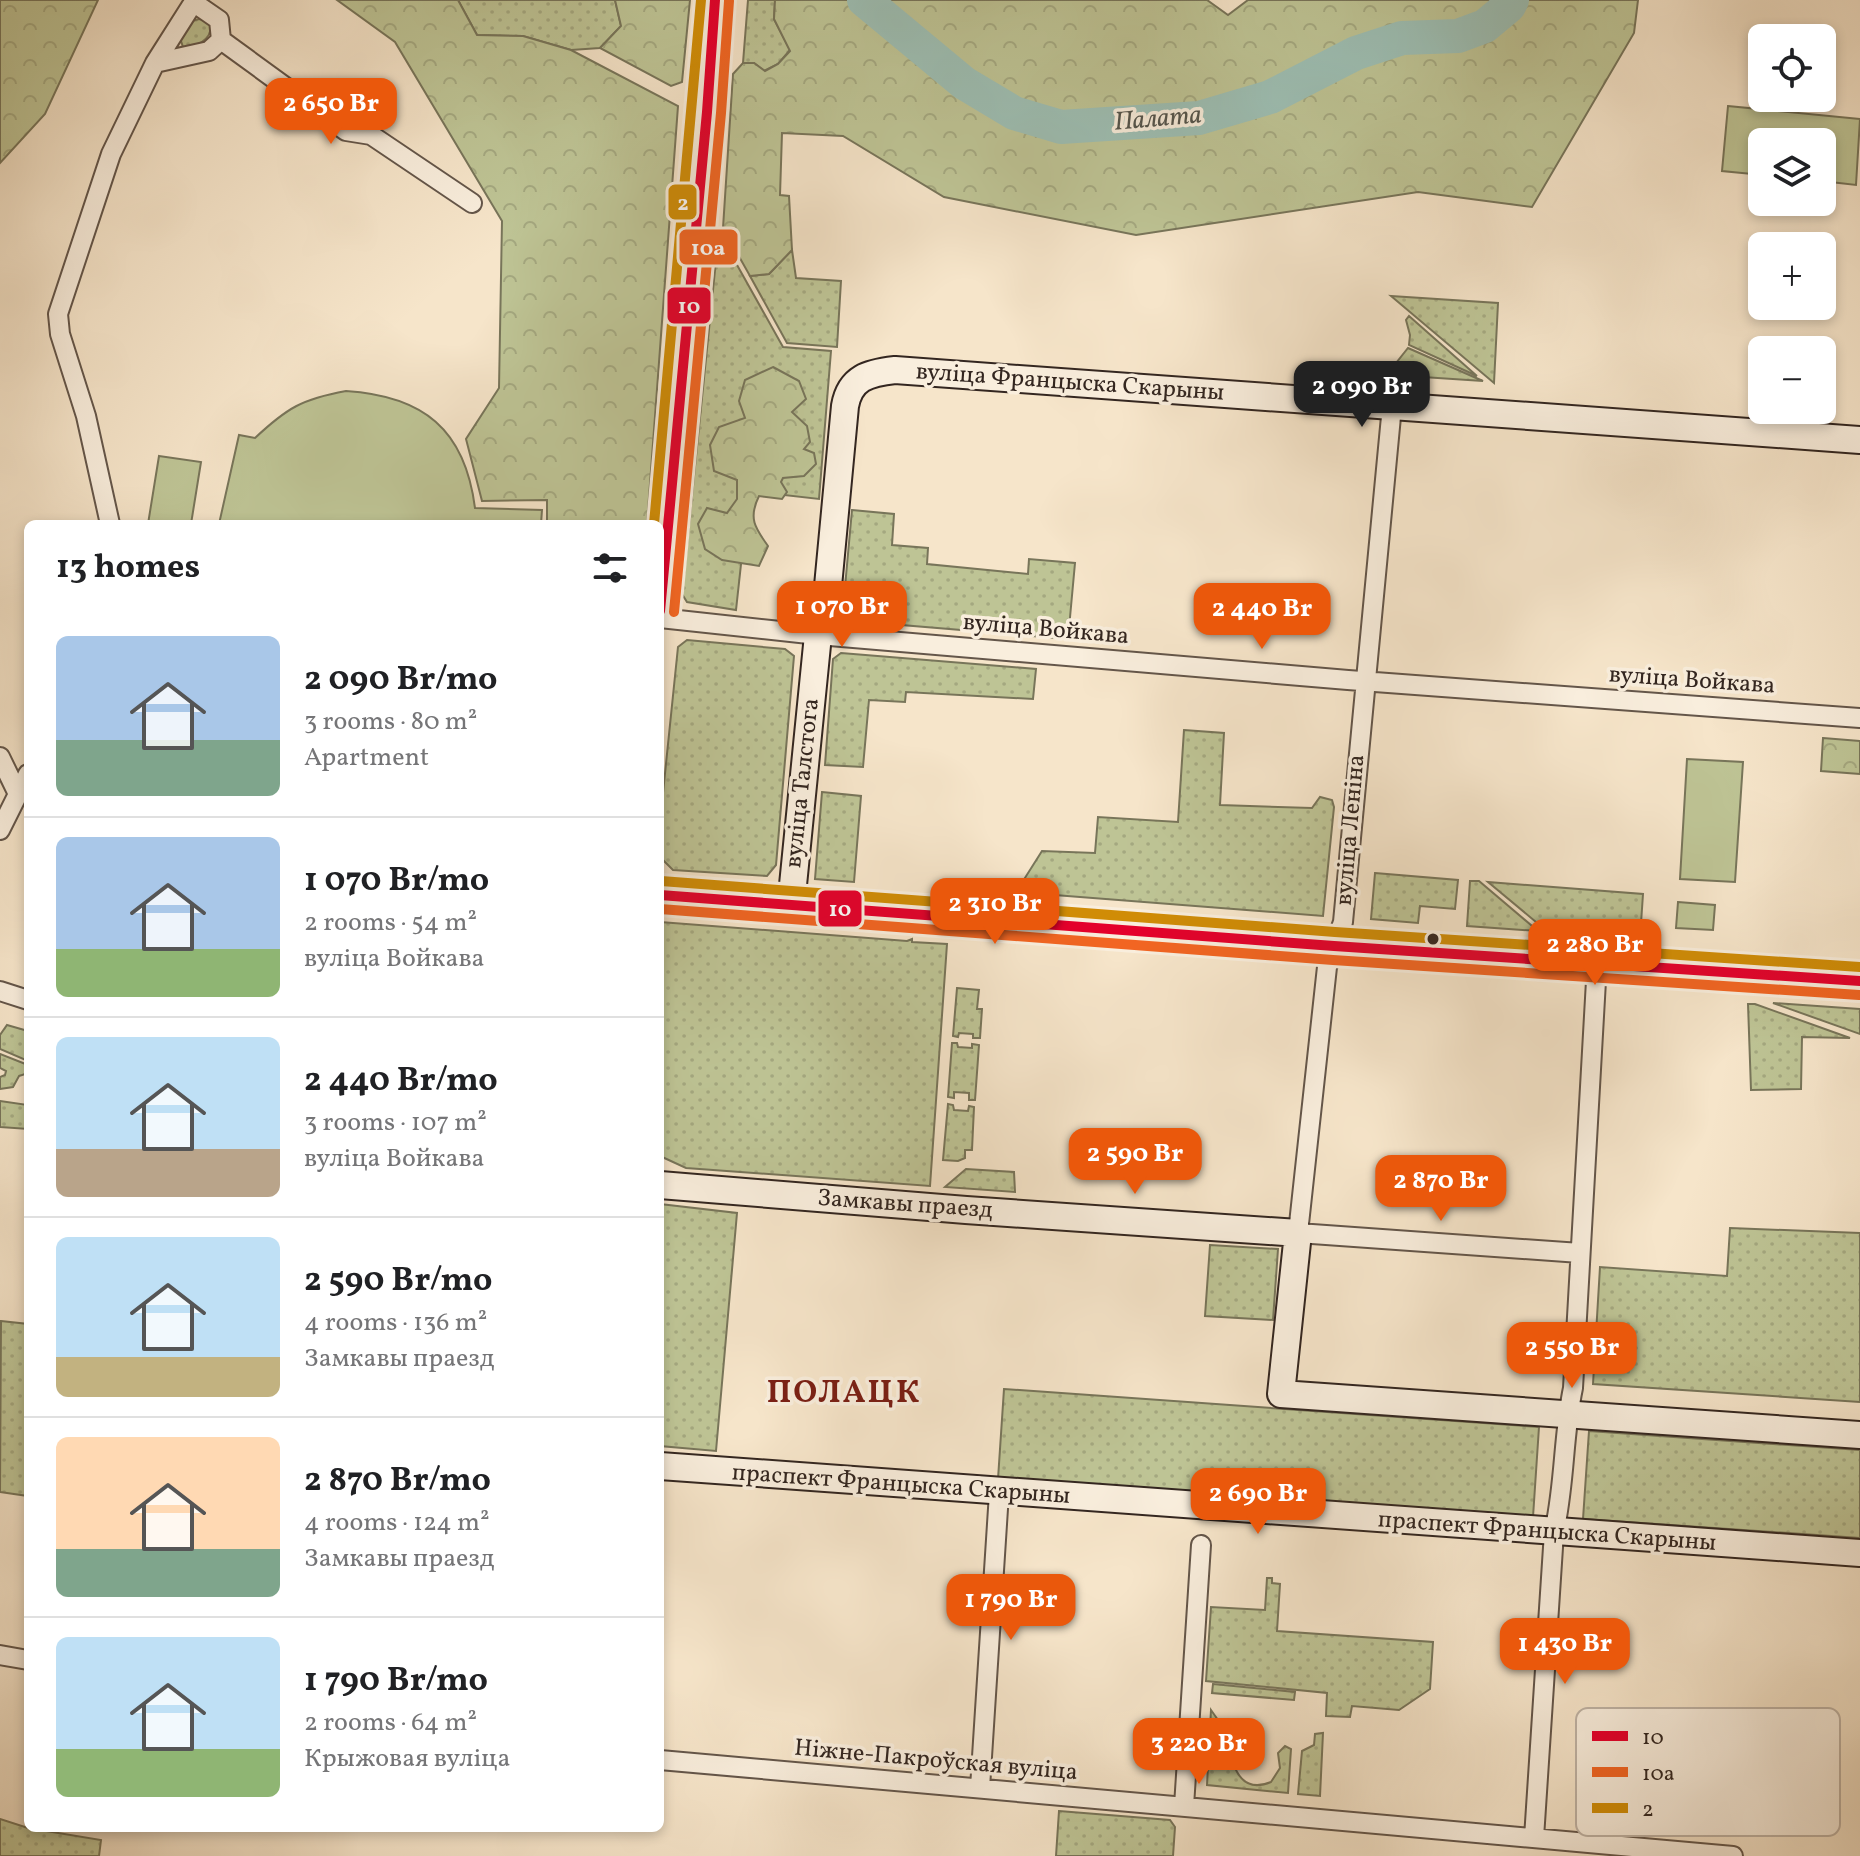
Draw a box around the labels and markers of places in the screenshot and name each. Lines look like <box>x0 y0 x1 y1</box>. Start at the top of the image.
pin: 2 650 Br <box>248 78 414 146</box>
pin: 2 090 Br <box>1279 361 1445 429</box>
pin: 1 070 Br <box>759 581 925 649</box>
pin: 2 440 Br <box>1179 583 1345 651</box>
pin: 2 310 Br <box>912 878 1078 946</box>
pin: 2 280 Br <box>1512 919 1678 987</box>
unlabelled marker <box>1425 931 1441 947</box>
pin: 2 590 Br <box>1052 1128 1218 1196</box>
pin: 2 870 Br <box>1358 1155 1524 1223</box>
pin: 2 550 Br <box>1489 1322 1655 1390</box>
pin: 2 690 Br <box>1175 1468 1341 1536</box>
pin: 1 790 Br <box>928 1574 1094 1642</box>
pin: 1 430 Br <box>1482 1618 1648 1686</box>
pin: 3 220 Br <box>1116 1718 1282 1786</box>

